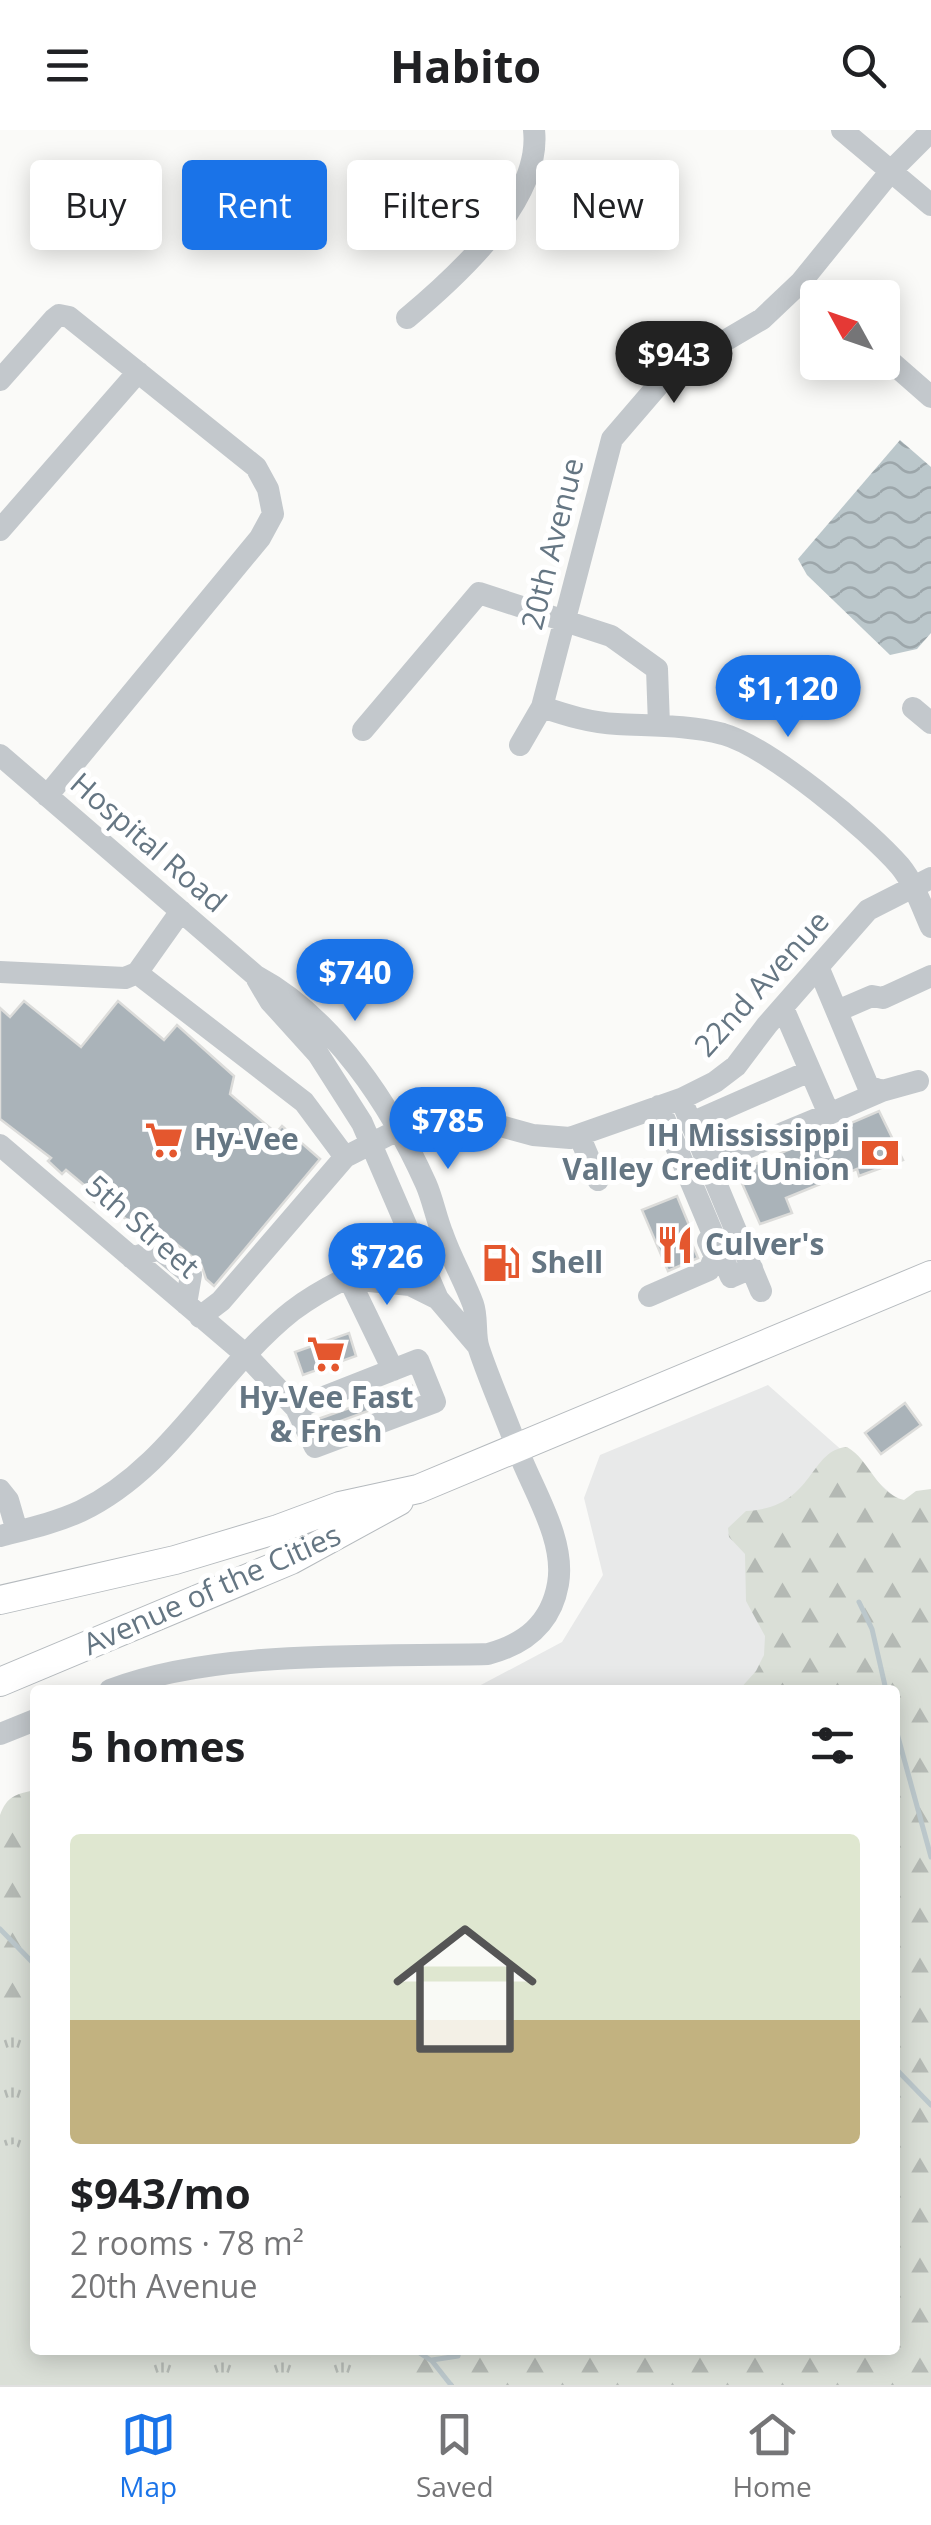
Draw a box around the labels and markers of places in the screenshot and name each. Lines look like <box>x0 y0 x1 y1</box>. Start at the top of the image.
pin: $943 <box>615 321 733 406</box>
pin: $1,120 <box>707 655 869 740</box>
pin: $740 <box>296 939 414 1024</box>
pin: $785 <box>389 1087 507 1172</box>
place label: IH Mississippi Valley Credit Union <box>562 1114 850 1189</box>
place label: Hy-Vee <box>194 1118 299 1159</box>
supermarket icon: Hy-Vee <box>143 1119 185 1161</box>
bank icon: IH Mississippi Valley Credit Union <box>859 1132 901 1174</box>
pin: $726 <box>328 1223 446 1308</box>
place label: Culver's <box>705 1223 824 1264</box>
restaurant icon: Culver's <box>654 1224 696 1266</box>
place label: Shell <box>531 1241 603 1282</box>
fuel station icon: Shell <box>480 1242 522 1284</box>
supermarket icon: Hy-Vee Fast & Fresh <box>305 1333 347 1375</box>
place label: Hy-Vee Fast & Fresh <box>239 1376 413 1451</box>

